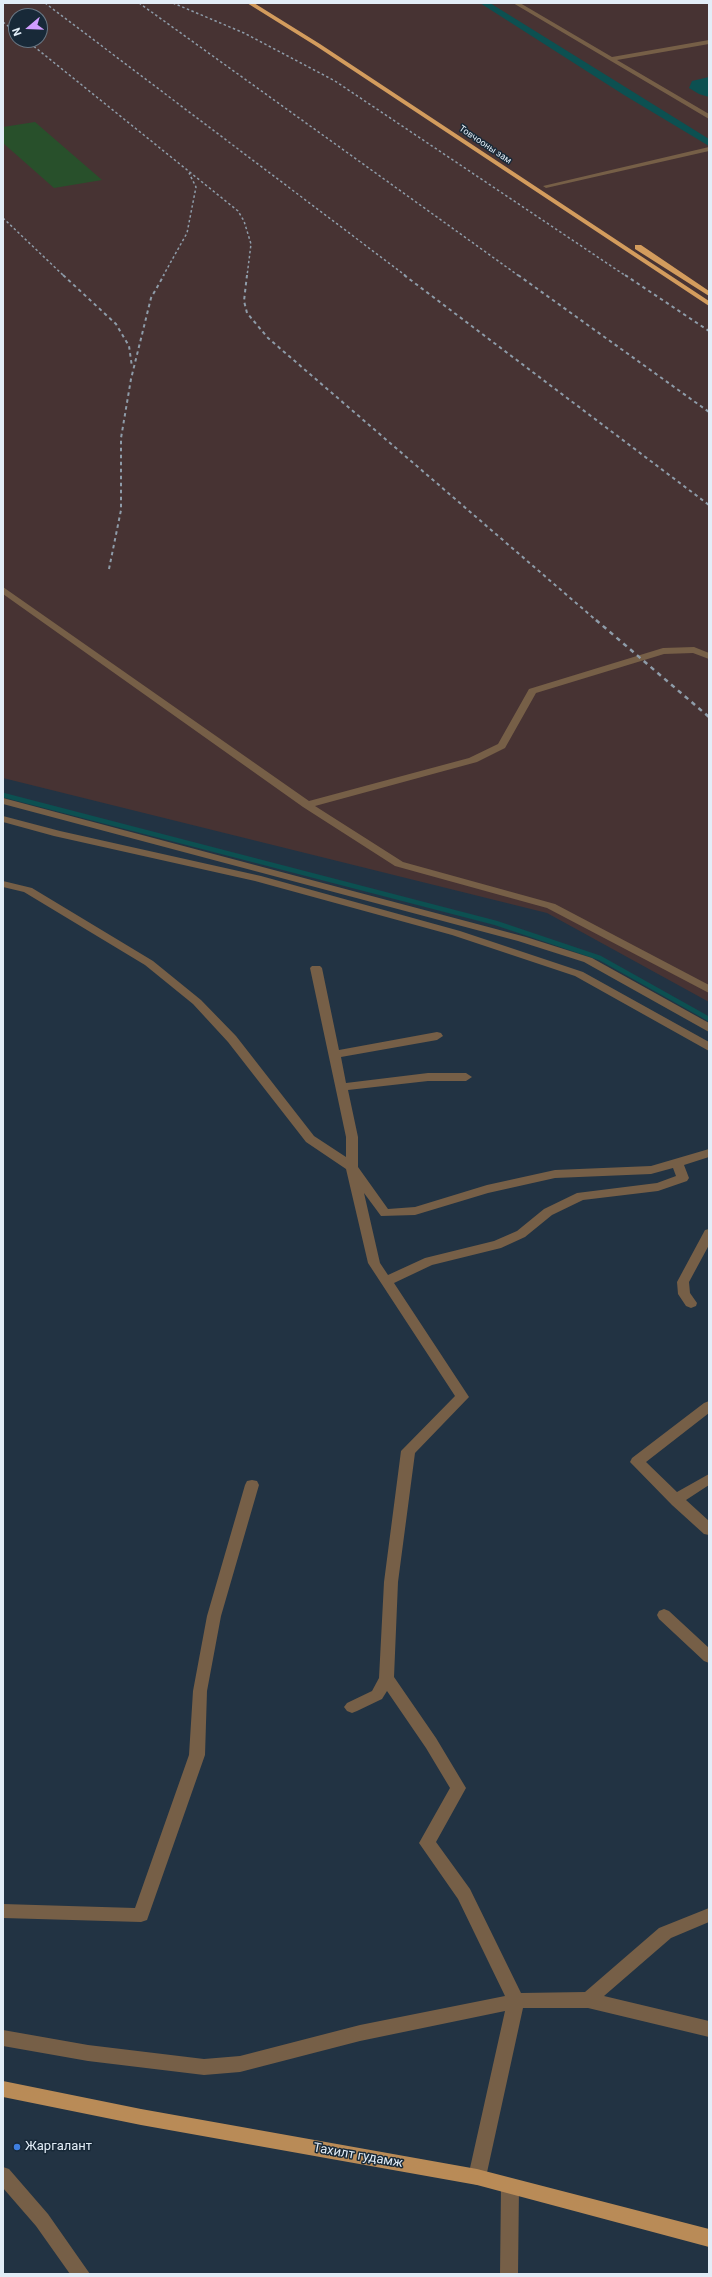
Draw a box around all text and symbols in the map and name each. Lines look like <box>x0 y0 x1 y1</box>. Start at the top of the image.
north arrow <box>8 8 48 48</box>
text: N <box>10 26 25 38</box>
street label: Товчооны зам <box>457 123 513 167</box>
place label: Жаргалант <box>25 2139 92 2155</box>
street label: Тахилт гудамж <box>312 2140 404 2172</box>
marker: Жаргалант <box>12 2142 22 2152</box>

